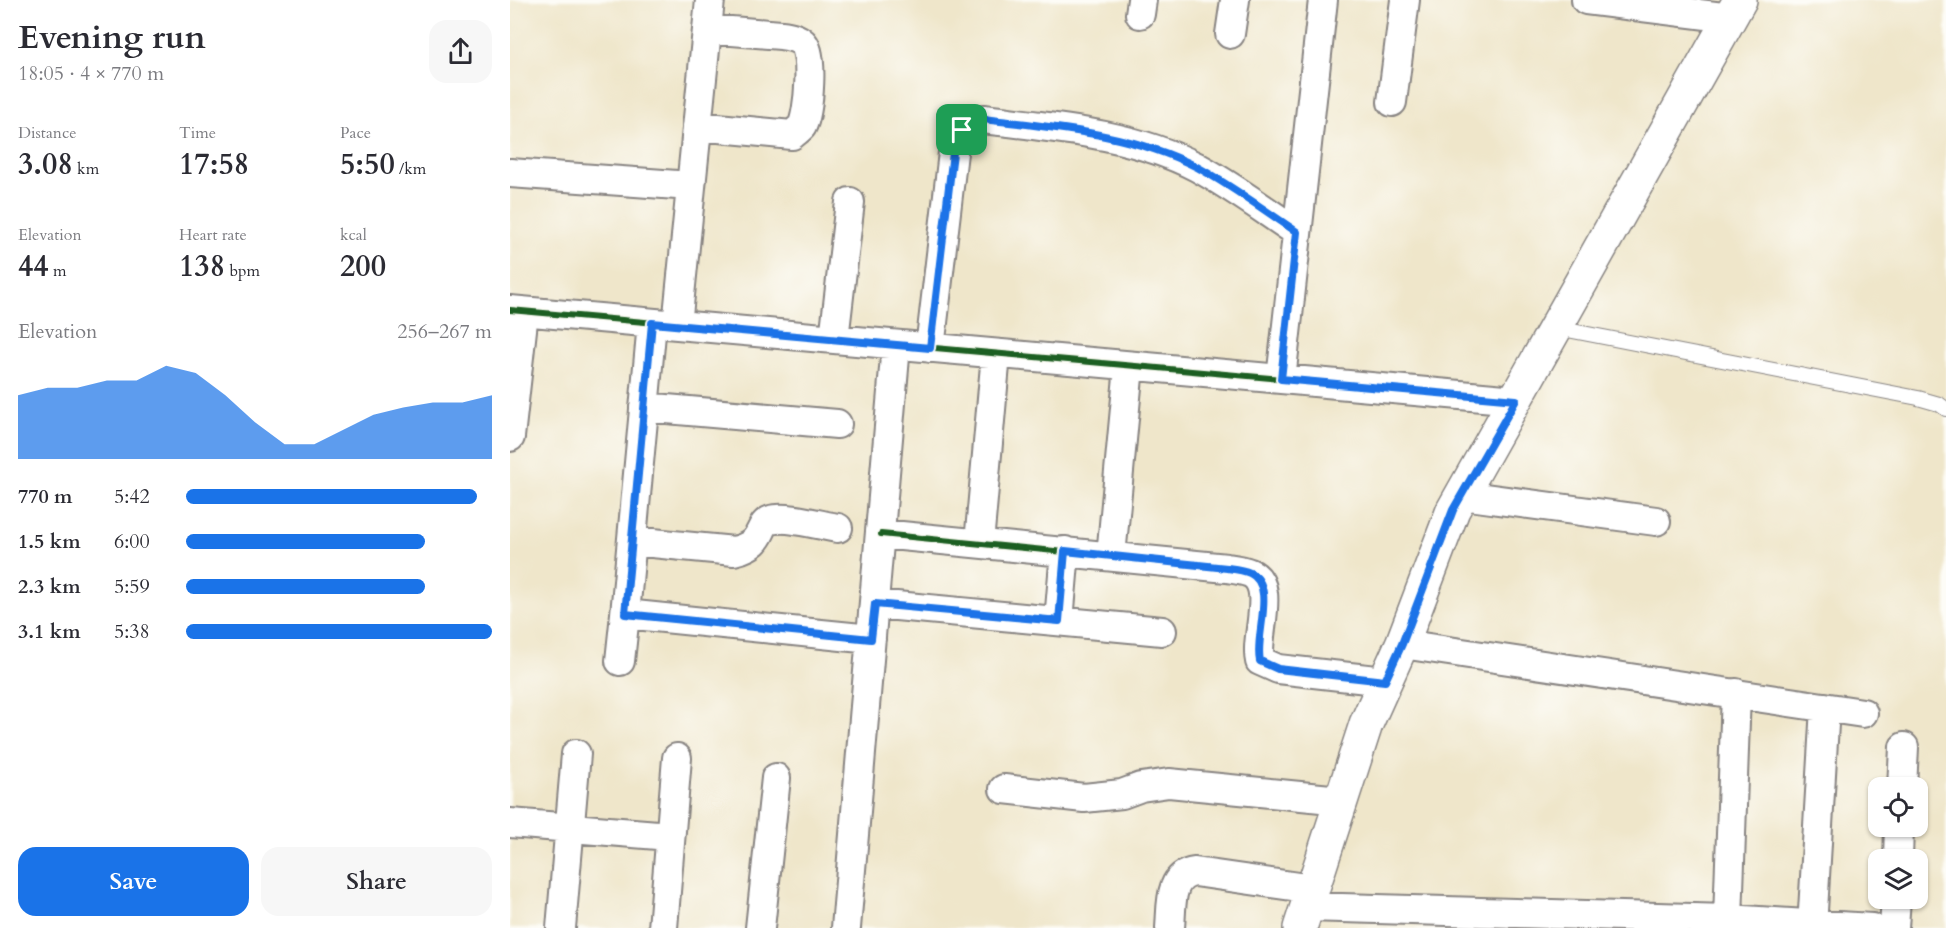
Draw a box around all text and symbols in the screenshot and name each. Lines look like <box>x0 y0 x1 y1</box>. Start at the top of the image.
text: Evening run <box>18 15 206 60</box>
button: share <box>429 20 492 83</box>
text: 18:05 · 4 × 770 m <box>18 60 164 87</box>
pin <box>936 104 987 155</box>
icon: arrive <box>945 113 978 146</box>
text: Distance <box>18 122 76 144</box>
text: Time <box>179 122 216 144</box>
text: Pace <box>340 122 371 144</box>
text: 3.08 <box>18 144 73 185</box>
text: 17:58 <box>179 144 249 185</box>
text: 5:50 <box>340 144 395 185</box>
text: km <box>73 158 99 180</box>
text: /km <box>395 158 426 180</box>
text: Elevation <box>18 224 82 246</box>
text: Heart rate <box>179 224 247 246</box>
text: kcal <box>340 224 367 246</box>
text: 44 <box>18 246 49 287</box>
text: 138 <box>179 246 225 287</box>
text: 200 <box>340 246 386 287</box>
text: m <box>49 260 67 282</box>
text: bpm <box>225 260 260 282</box>
text: Elevation <box>18 318 97 345</box>
text: 256–267 m <box>397 318 492 345</box>
text: 770 m <box>18 483 73 510</box>
text: 5:42 <box>114 483 150 510</box>
text: 1.5 km <box>18 528 81 555</box>
text: 6:00 <box>114 528 150 555</box>
text: 2.3 km <box>18 573 81 600</box>
text: 5:59 <box>114 573 150 600</box>
text: 3.1 km <box>18 618 81 645</box>
text: 5:38 <box>114 618 150 645</box>
map controls <box>1868 777 1928 909</box>
button: locate <box>1868 777 1928 837</box>
button: Save <box>18 847 249 916</box>
button: Share <box>261 847 492 916</box>
button: layers <box>1868 849 1928 909</box>

